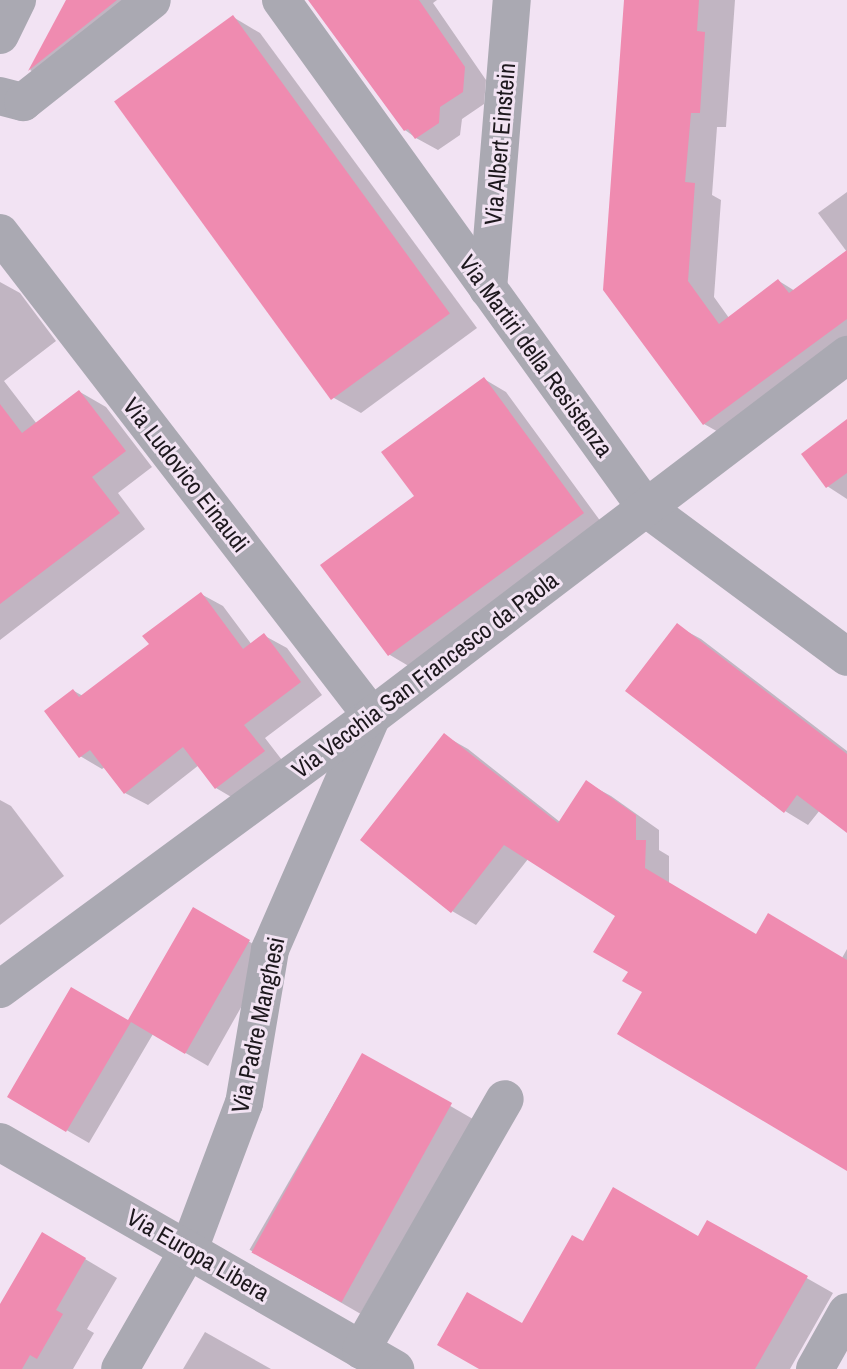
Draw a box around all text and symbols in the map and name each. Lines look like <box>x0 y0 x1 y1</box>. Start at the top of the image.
street label: Via Albert Einstein <box>479 61 521 227</box>
street label: Via Martiri della Resistenza <box>453 249 619 463</box>
street label: Via Ludovico Einaudi <box>117 392 255 558</box>
street label: Via Vecchia San Francesco da Paola <box>286 565 564 785</box>
street label: Via Padre Manghesi <box>225 934 291 1116</box>
street label: Via Europa Libera <box>122 1203 274 1307</box>

